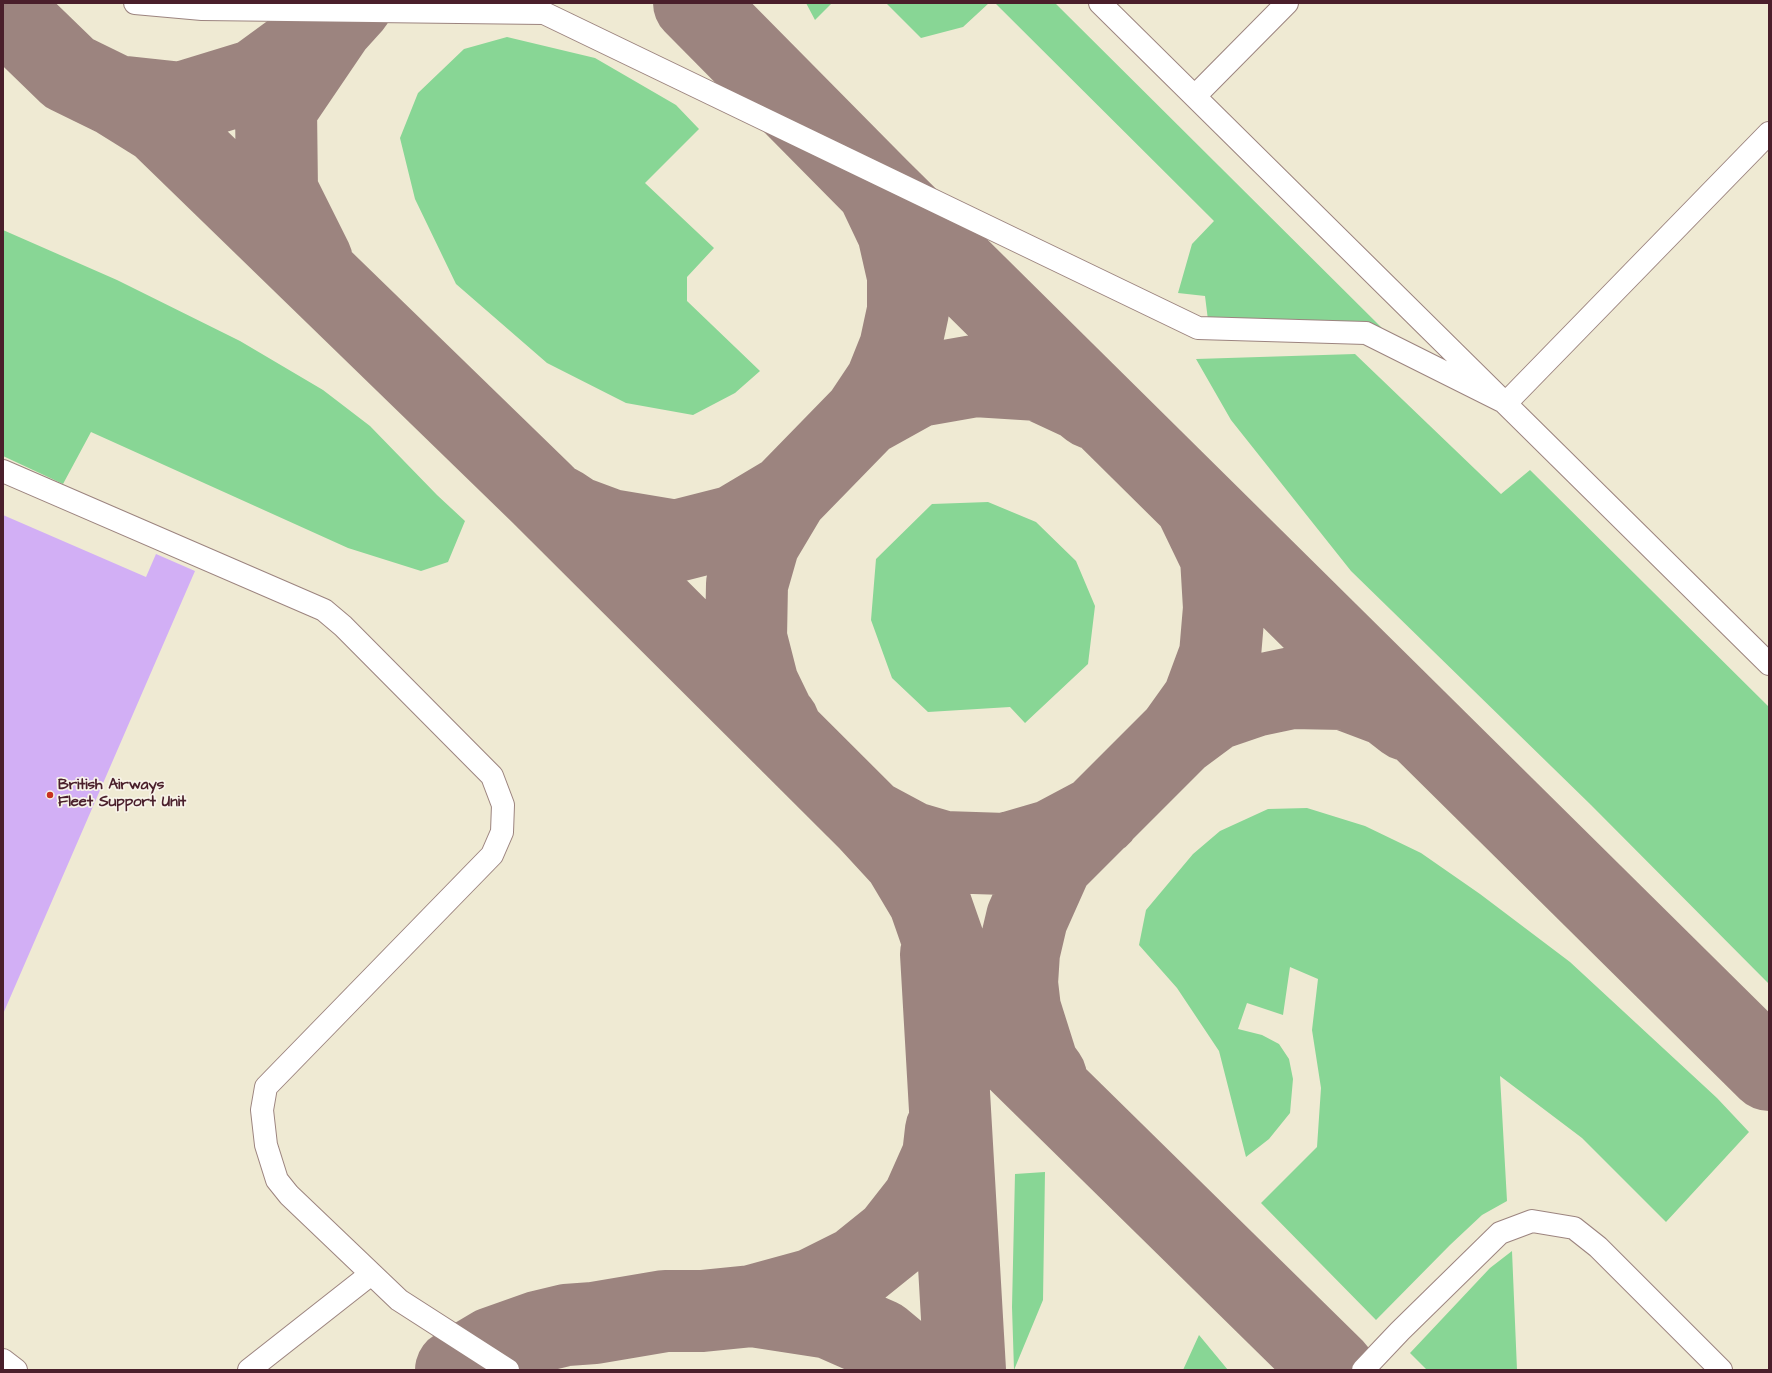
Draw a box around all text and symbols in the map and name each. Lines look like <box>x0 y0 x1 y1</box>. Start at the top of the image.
place label: British Airways Fleet Support Unit <box>58 777 186 812</box>
marker: British Airways Fleet Support Unit <box>45 790 55 800</box>

